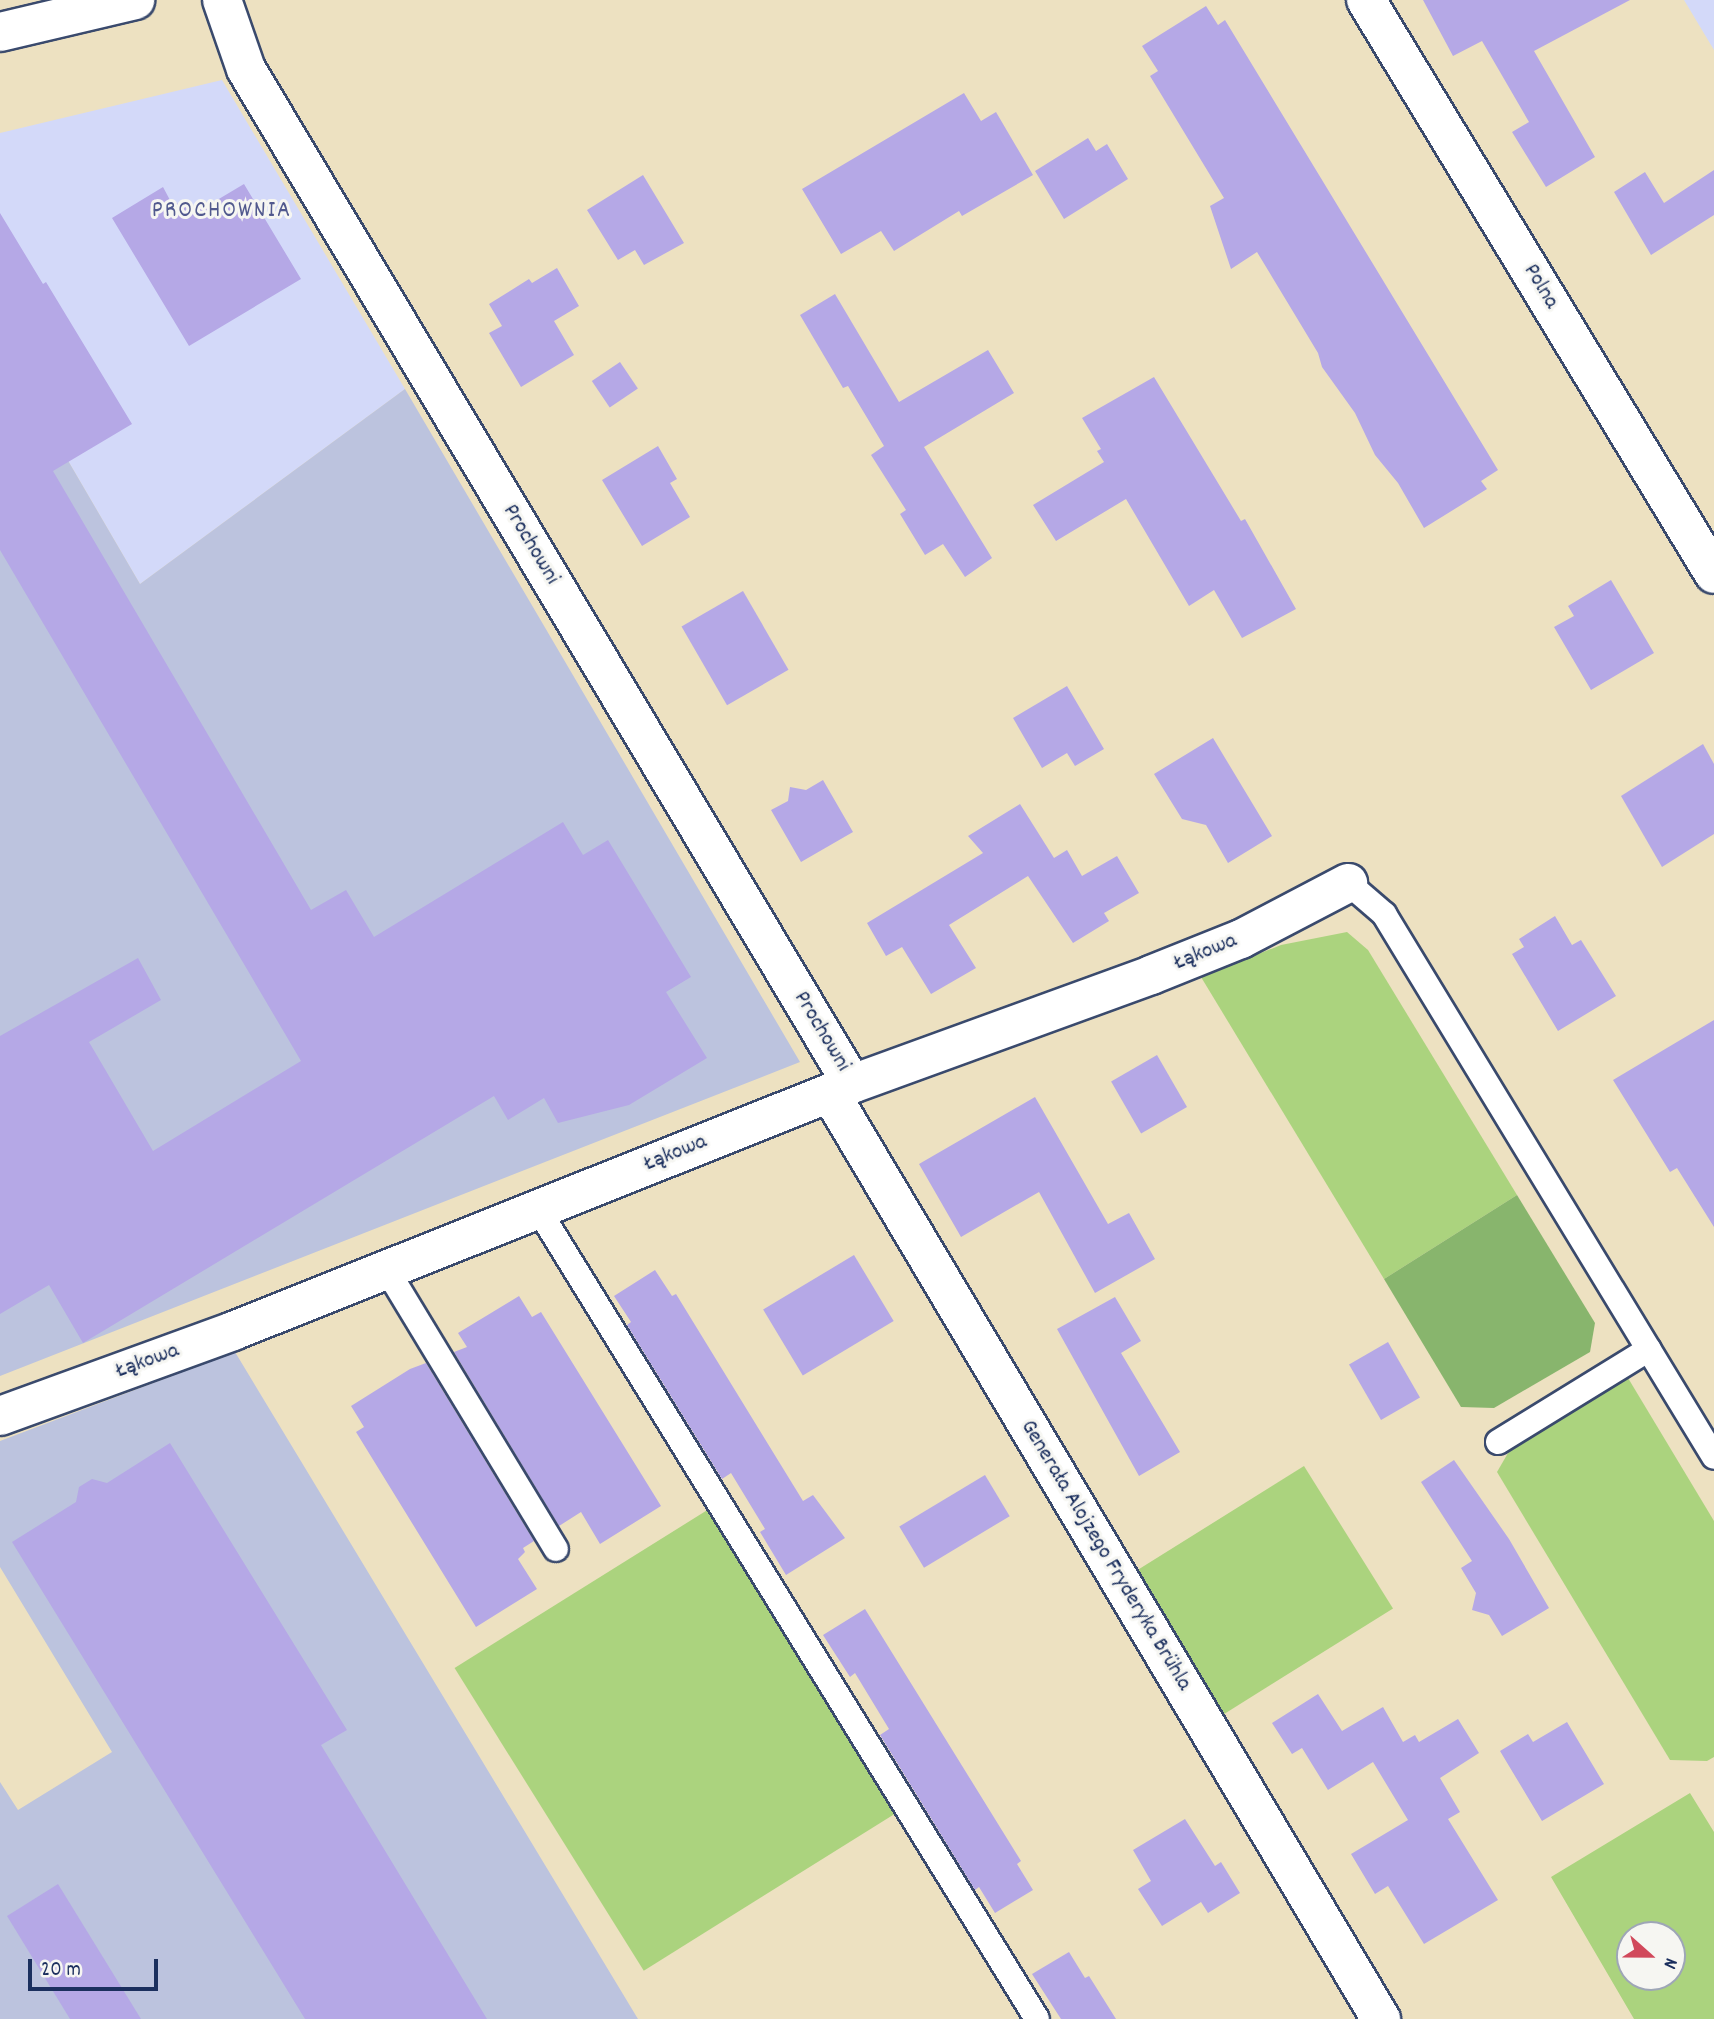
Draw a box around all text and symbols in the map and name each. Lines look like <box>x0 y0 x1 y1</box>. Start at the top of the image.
district label: PROCHOWNIA <box>153 198 291 226</box>
street label: Polna <box>1516 260 1564 314</box>
street label: Prochowni <box>495 500 565 590</box>
street label: Łąkowa <box>1171 928 1241 978</box>
street label: Prochowni <box>786 987 856 1077</box>
street label: Łąkowa <box>641 1129 711 1179</box>
street label: Łąkowa <box>113 1338 183 1386</box>
street label: Generała Alojzego Fryderyka Brühla <box>1013 1416 1197 1696</box>
north arrow <box>1616 1921 1686 1991</box>
scale bar <box>32 1946 161 1990</box>
text: N <box>1655 1954 1683 1972</box>
text: 20 m <box>41 1956 81 1986</box>

